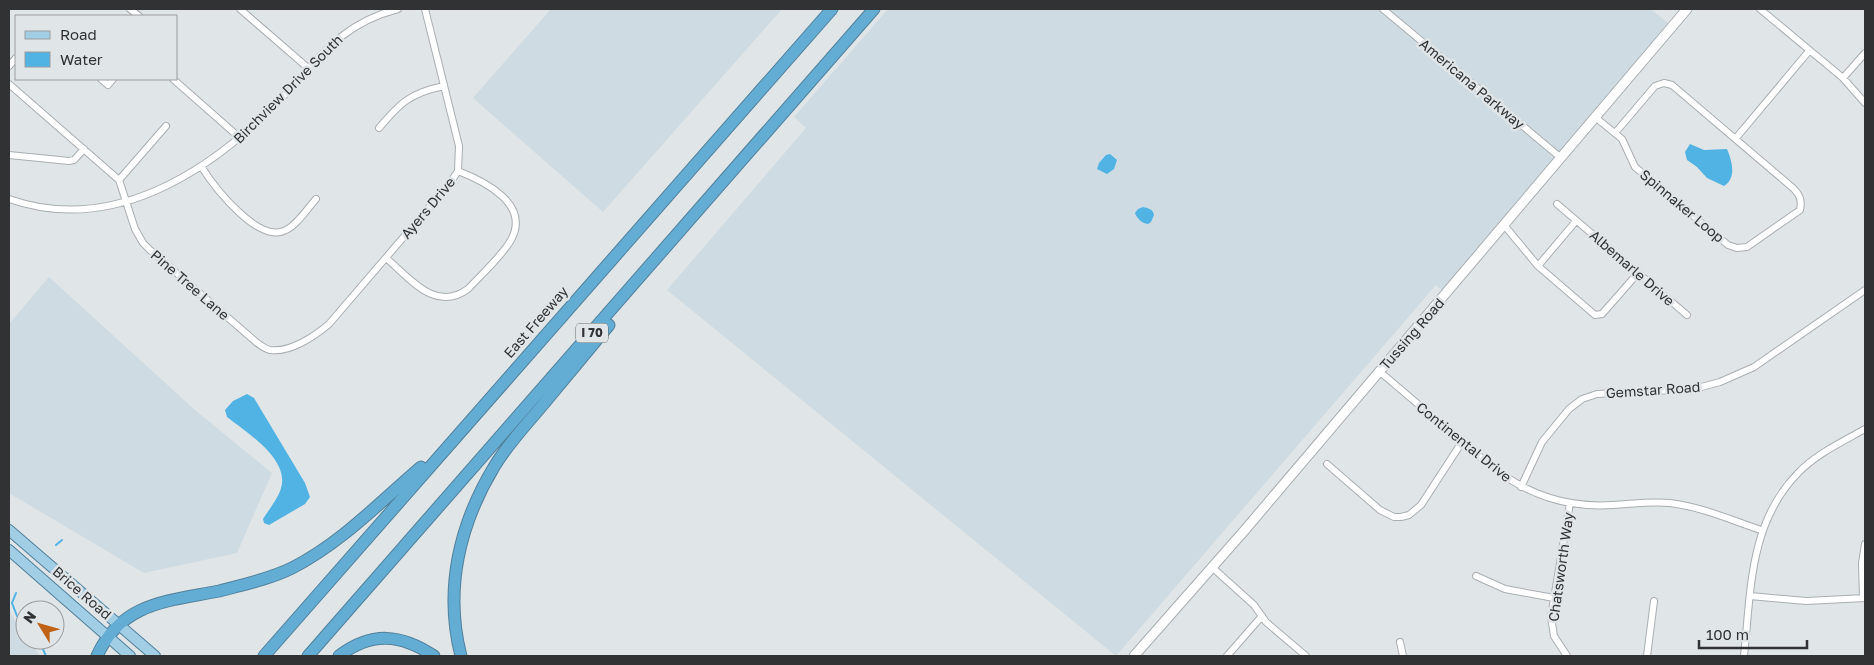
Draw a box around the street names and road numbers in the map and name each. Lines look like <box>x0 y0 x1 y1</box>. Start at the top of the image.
street label: Birchview Drive South <box>230 31 346 147</box>
street label: Americana Parkway <box>1416 35 1528 133</box>
street label: Spinnaker Loop <box>1637 166 1728 246</box>
street label: Ayers Drive <box>397 173 458 242</box>
street label: Albemarle Drive <box>1586 226 1678 309</box>
street label: Pine Tree Lane <box>148 246 233 323</box>
street label: East Freeway <box>500 282 571 361</box>
street label: Tussing Road <box>1376 294 1447 373</box>
road number: I 70 <box>576 323 608 342</box>
street label: Gemstar Road <box>1605 378 1701 401</box>
street label: Continental Drive <box>1413 398 1515 485</box>
street label: Chatsworth Way <box>1544 511 1577 623</box>
street label: Brice Road <box>50 563 115 623</box>

